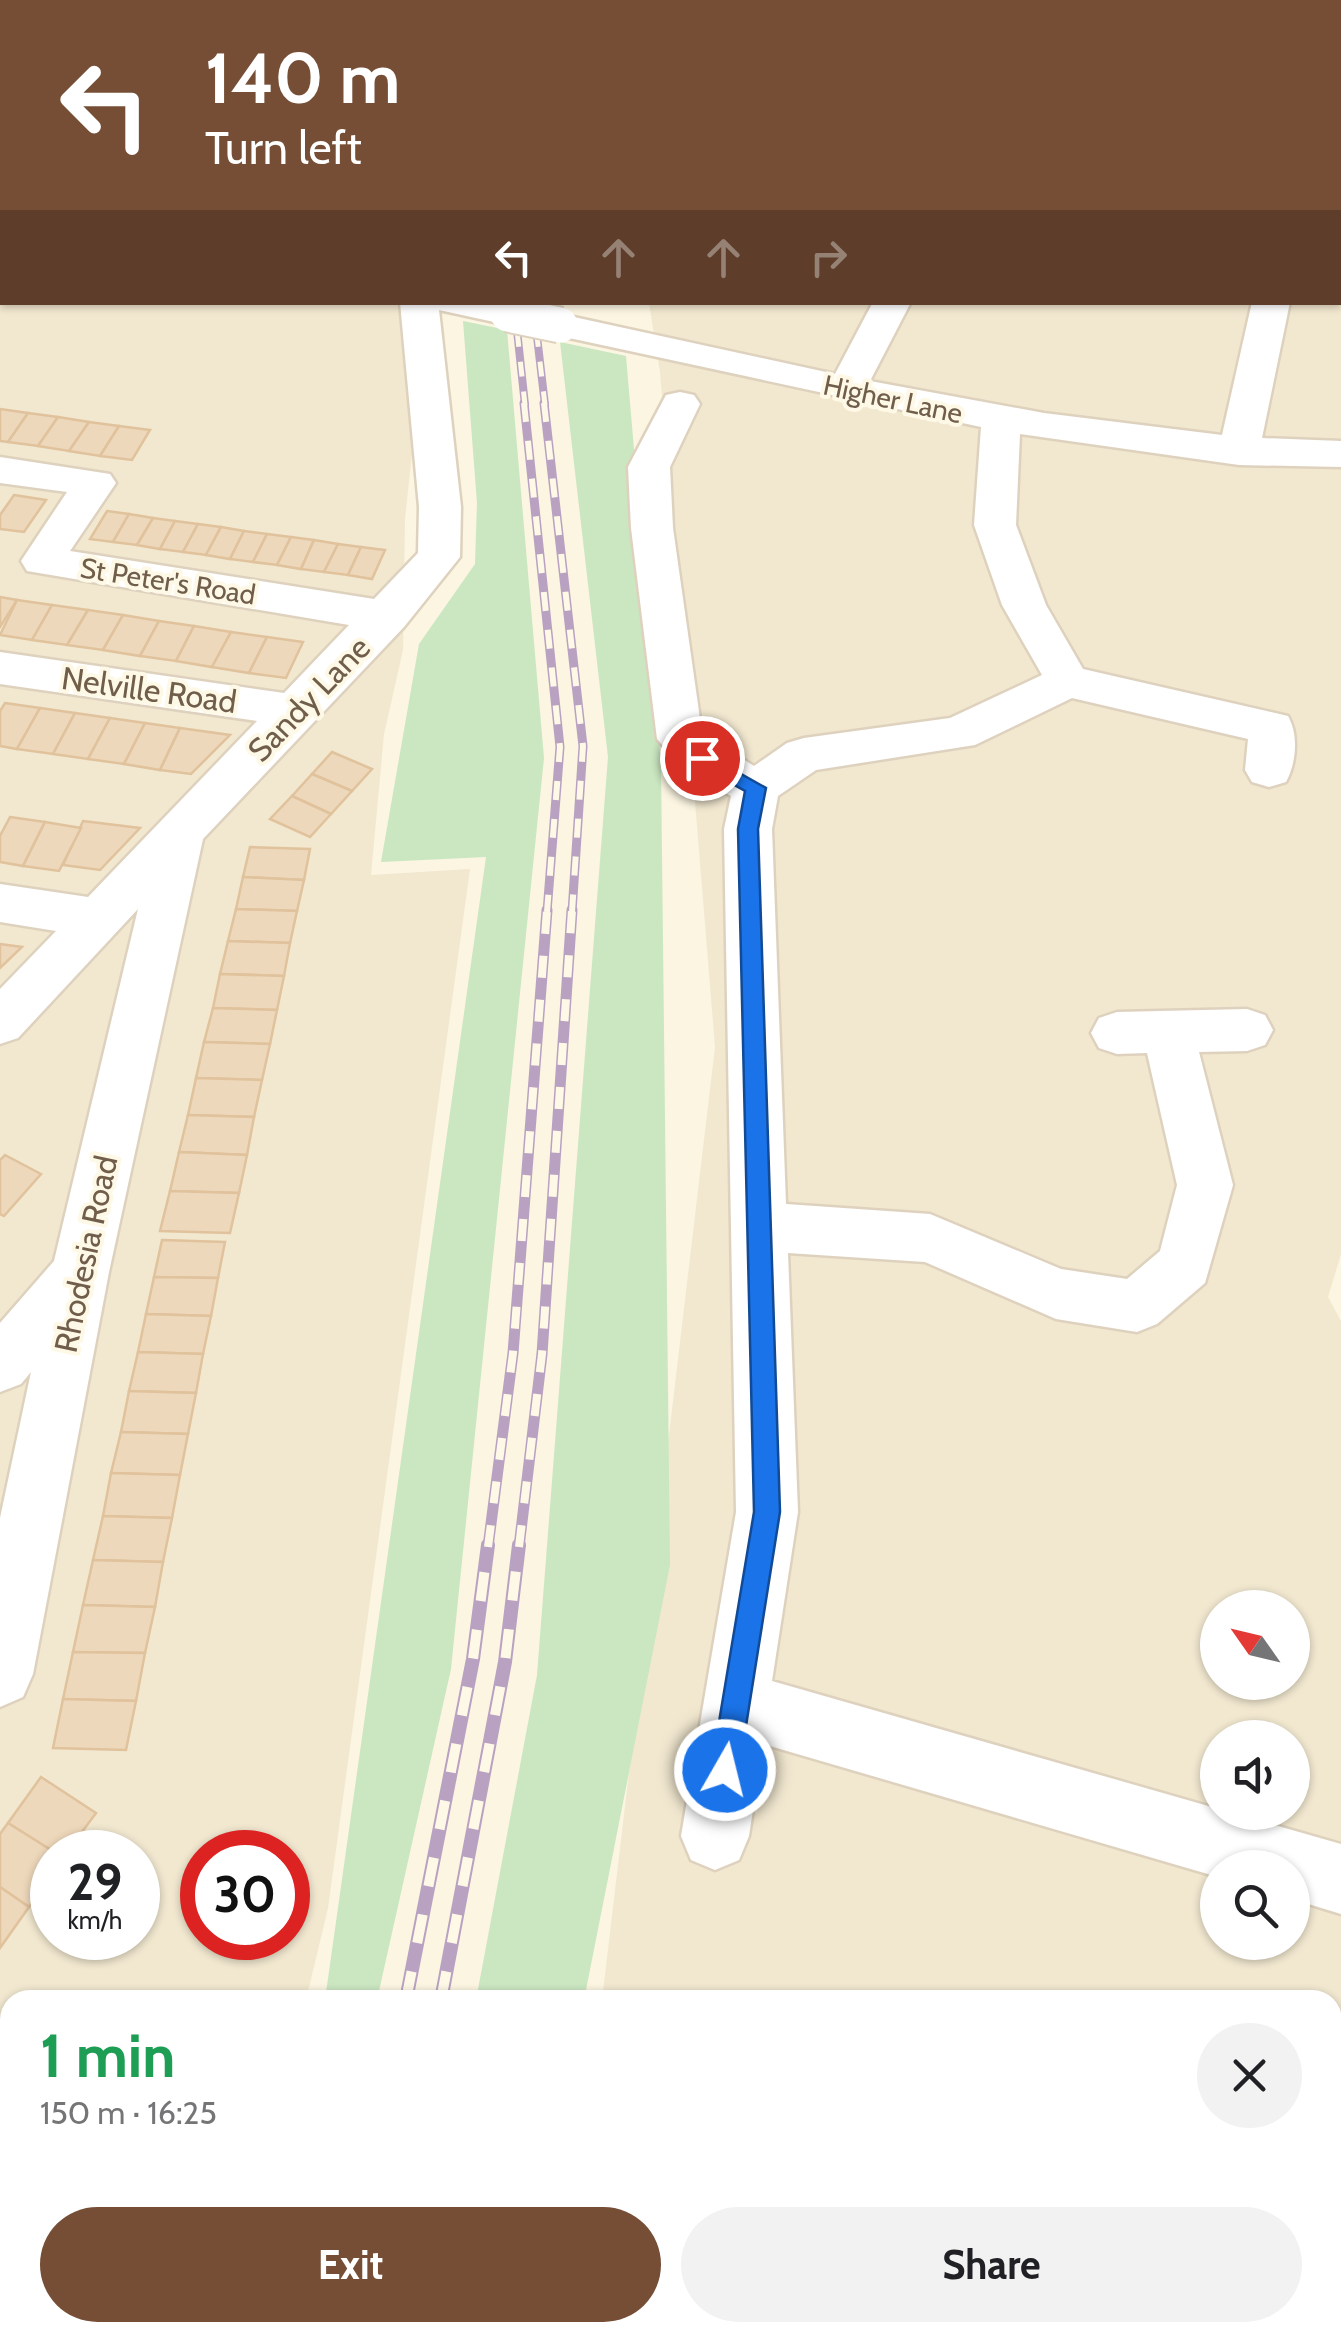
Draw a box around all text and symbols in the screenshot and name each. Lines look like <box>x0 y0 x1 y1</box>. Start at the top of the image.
text: 140 m <box>205 35 400 121</box>
icon: left <box>40 40 170 170</box>
text: Turn left <box>205 121 362 175</box>
icon: left <box>486 230 541 285</box>
icon: ahead <box>591 230 646 285</box>
icon: ahead <box>696 230 751 285</box>
icon: right <box>801 230 856 285</box>
street label: Higher Lane <box>820 368 966 430</box>
street label: St Peter's Road <box>78 550 258 612</box>
street label: Sandy Lane <box>239 628 378 769</box>
street label: Nelville Road <box>59 658 239 721</box>
pin <box>660 716 745 801</box>
icon: arrive <box>675 731 730 786</box>
street label: Rhodesia Road <box>46 1152 125 1356</box>
north arrow <box>1200 1590 1310 1700</box>
map controls <box>1200 1590 1310 1960</box>
position arrow <box>673 1718 777 1822</box>
button: sound <box>1200 1720 1310 1830</box>
speed limit sign: 30 <box>180 1830 310 1960</box>
button: search <box>1200 1850 1310 1960</box>
text: 29 <box>68 1852 122 1913</box>
text: km/h <box>68 1905 122 1935</box>
text: 1 min <box>40 2019 175 2092</box>
button: close <box>1197 2023 1302 2128</box>
text: 150 m · 16:25 <box>40 2093 217 2132</box>
button: Exit <box>40 2207 661 2322</box>
button: Share <box>681 2207 1302 2322</box>

